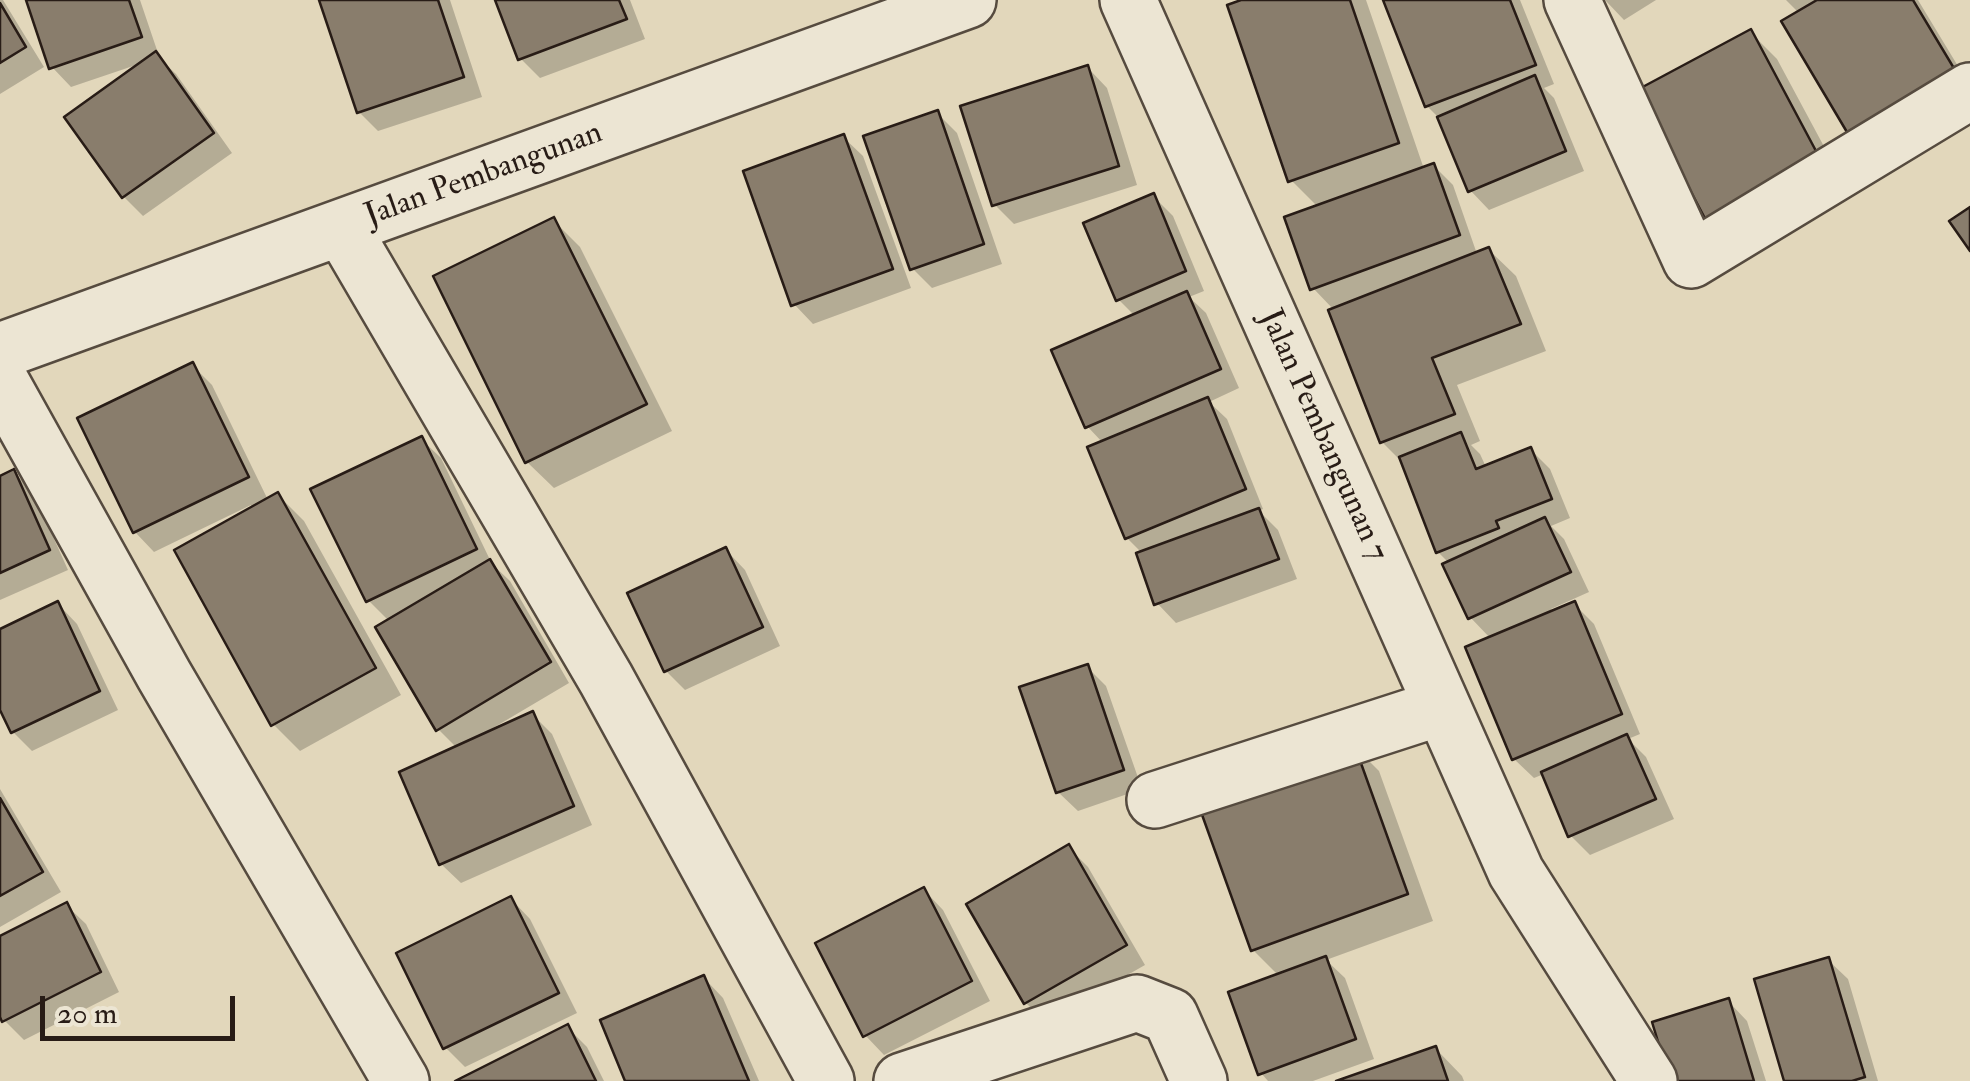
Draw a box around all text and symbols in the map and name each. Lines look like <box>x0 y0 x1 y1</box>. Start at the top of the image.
street label: Jalan Pembangunan <box>360 115 608 237</box>
street label: Jalan Pembangunan 7 <box>1249 304 1395 568</box>
scale bar <box>45 976 240 1038</box>
text: 20 m <box>57 995 117 1032</box>

